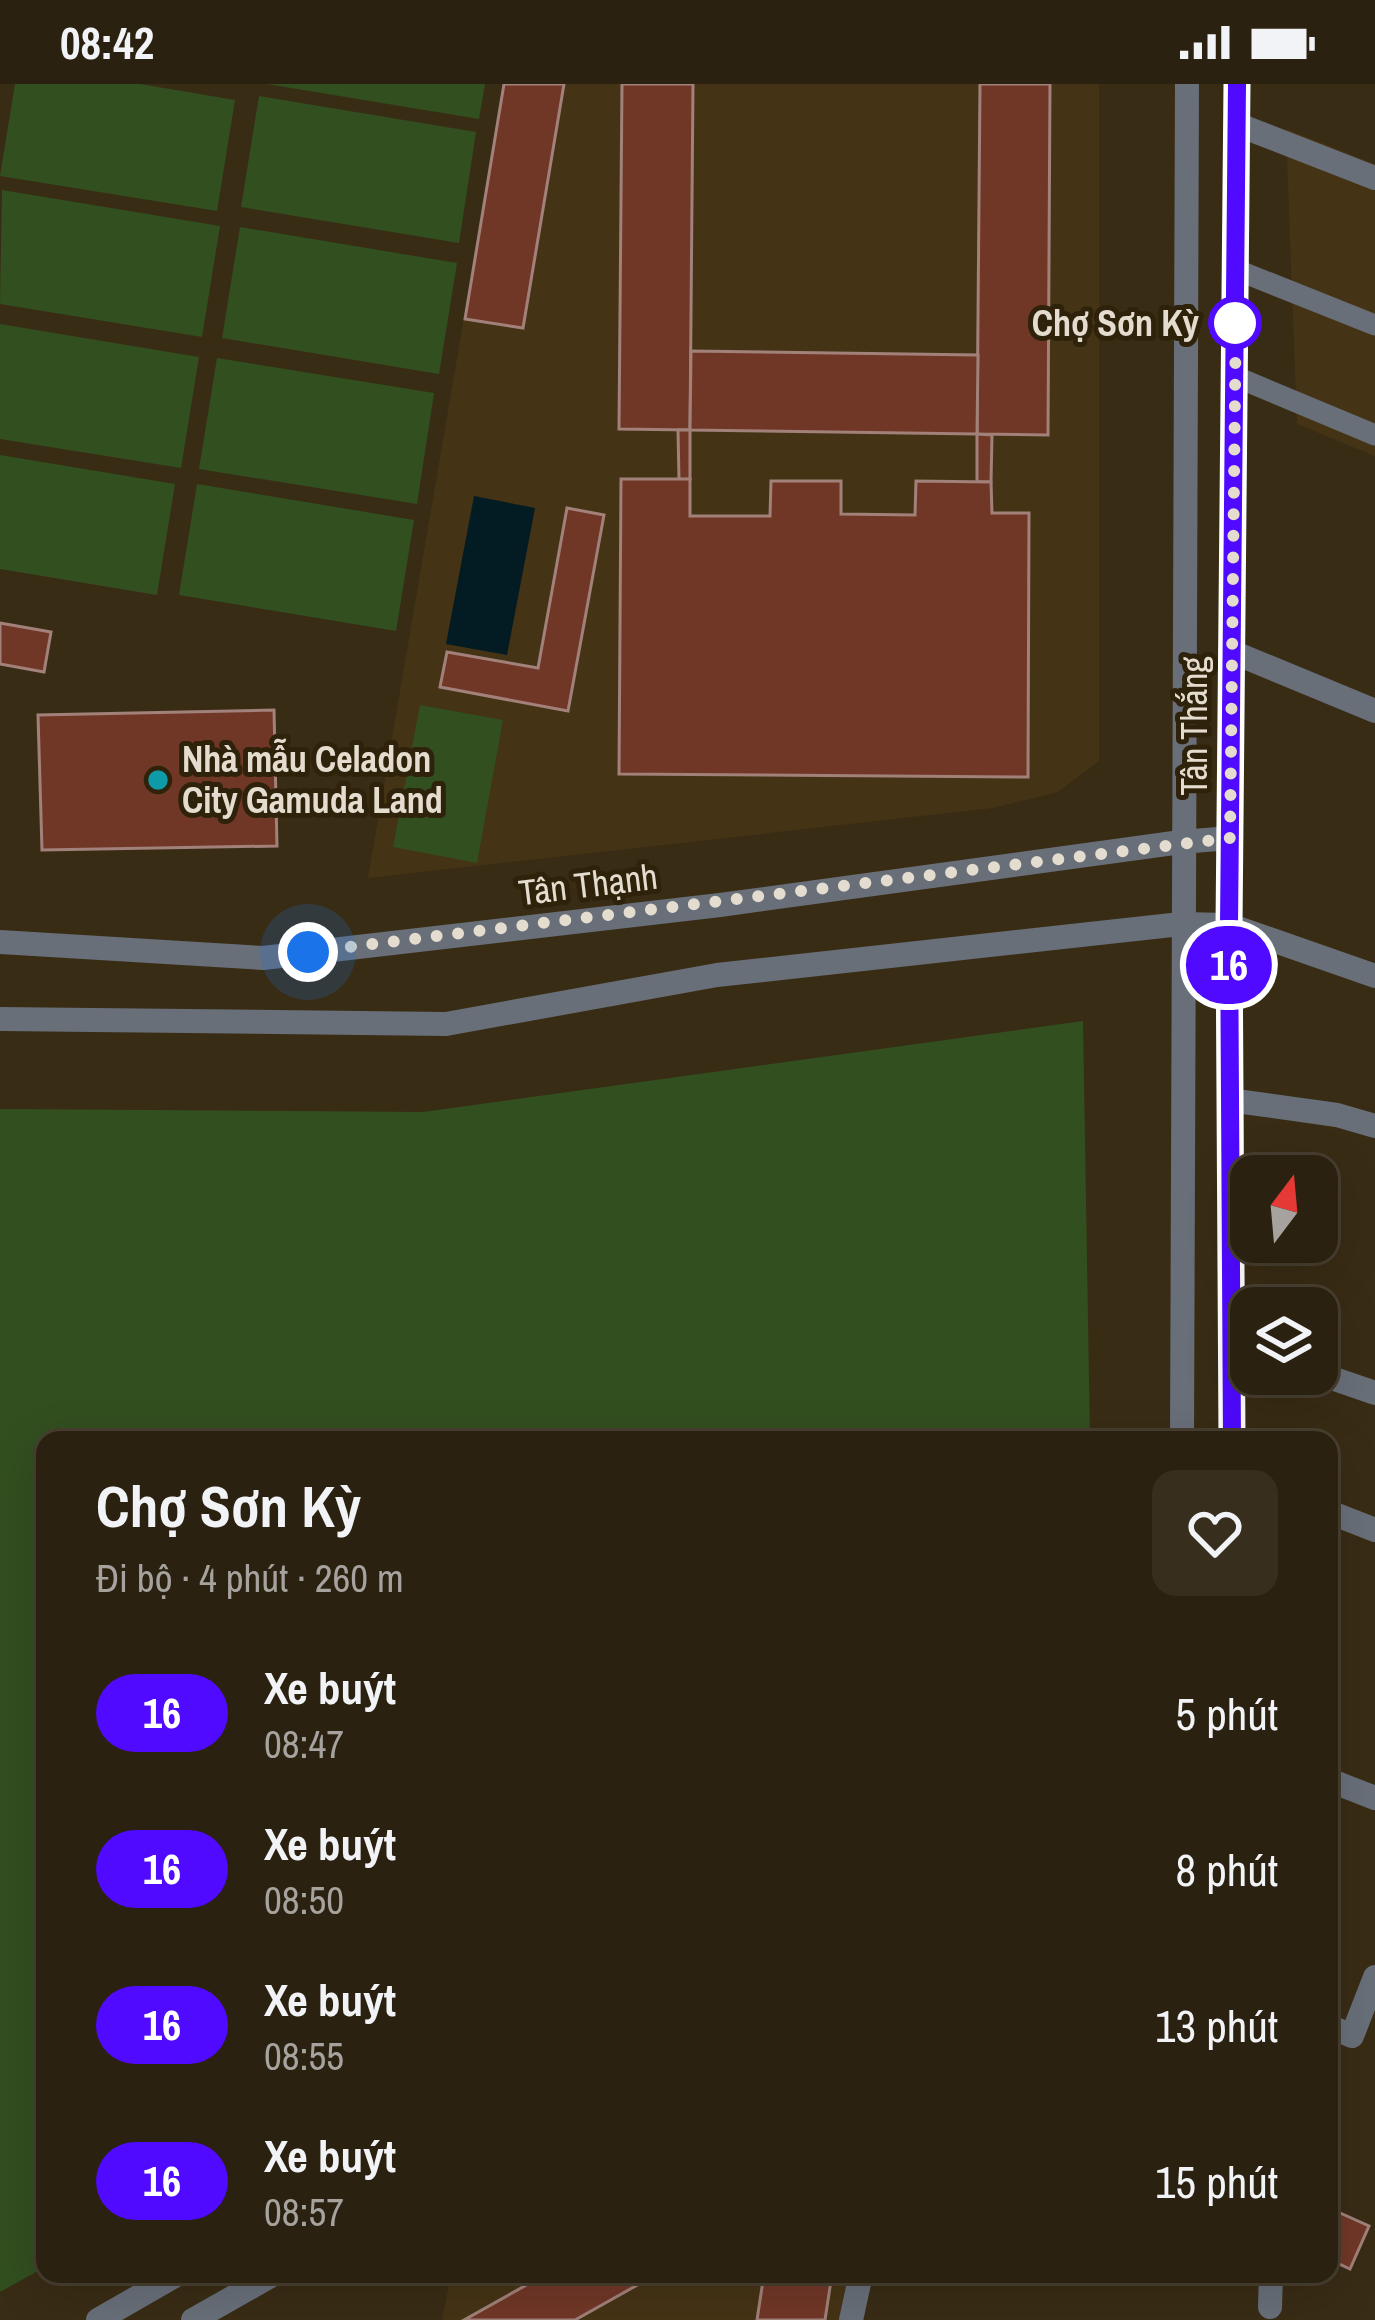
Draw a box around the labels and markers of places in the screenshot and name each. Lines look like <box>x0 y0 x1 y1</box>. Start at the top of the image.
marker: Chợ Sơn Kỳ <box>1210 298 1260 348</box>
place label: Chợ Sơn Kỳ <box>1032 299 1200 347</box>
place label: Nhà mẫu Celadon City Gamuda Land <box>182 735 443 824</box>
marker: Nhà mẫu Celadon City Gamuda Land <box>145 767 171 793</box>

